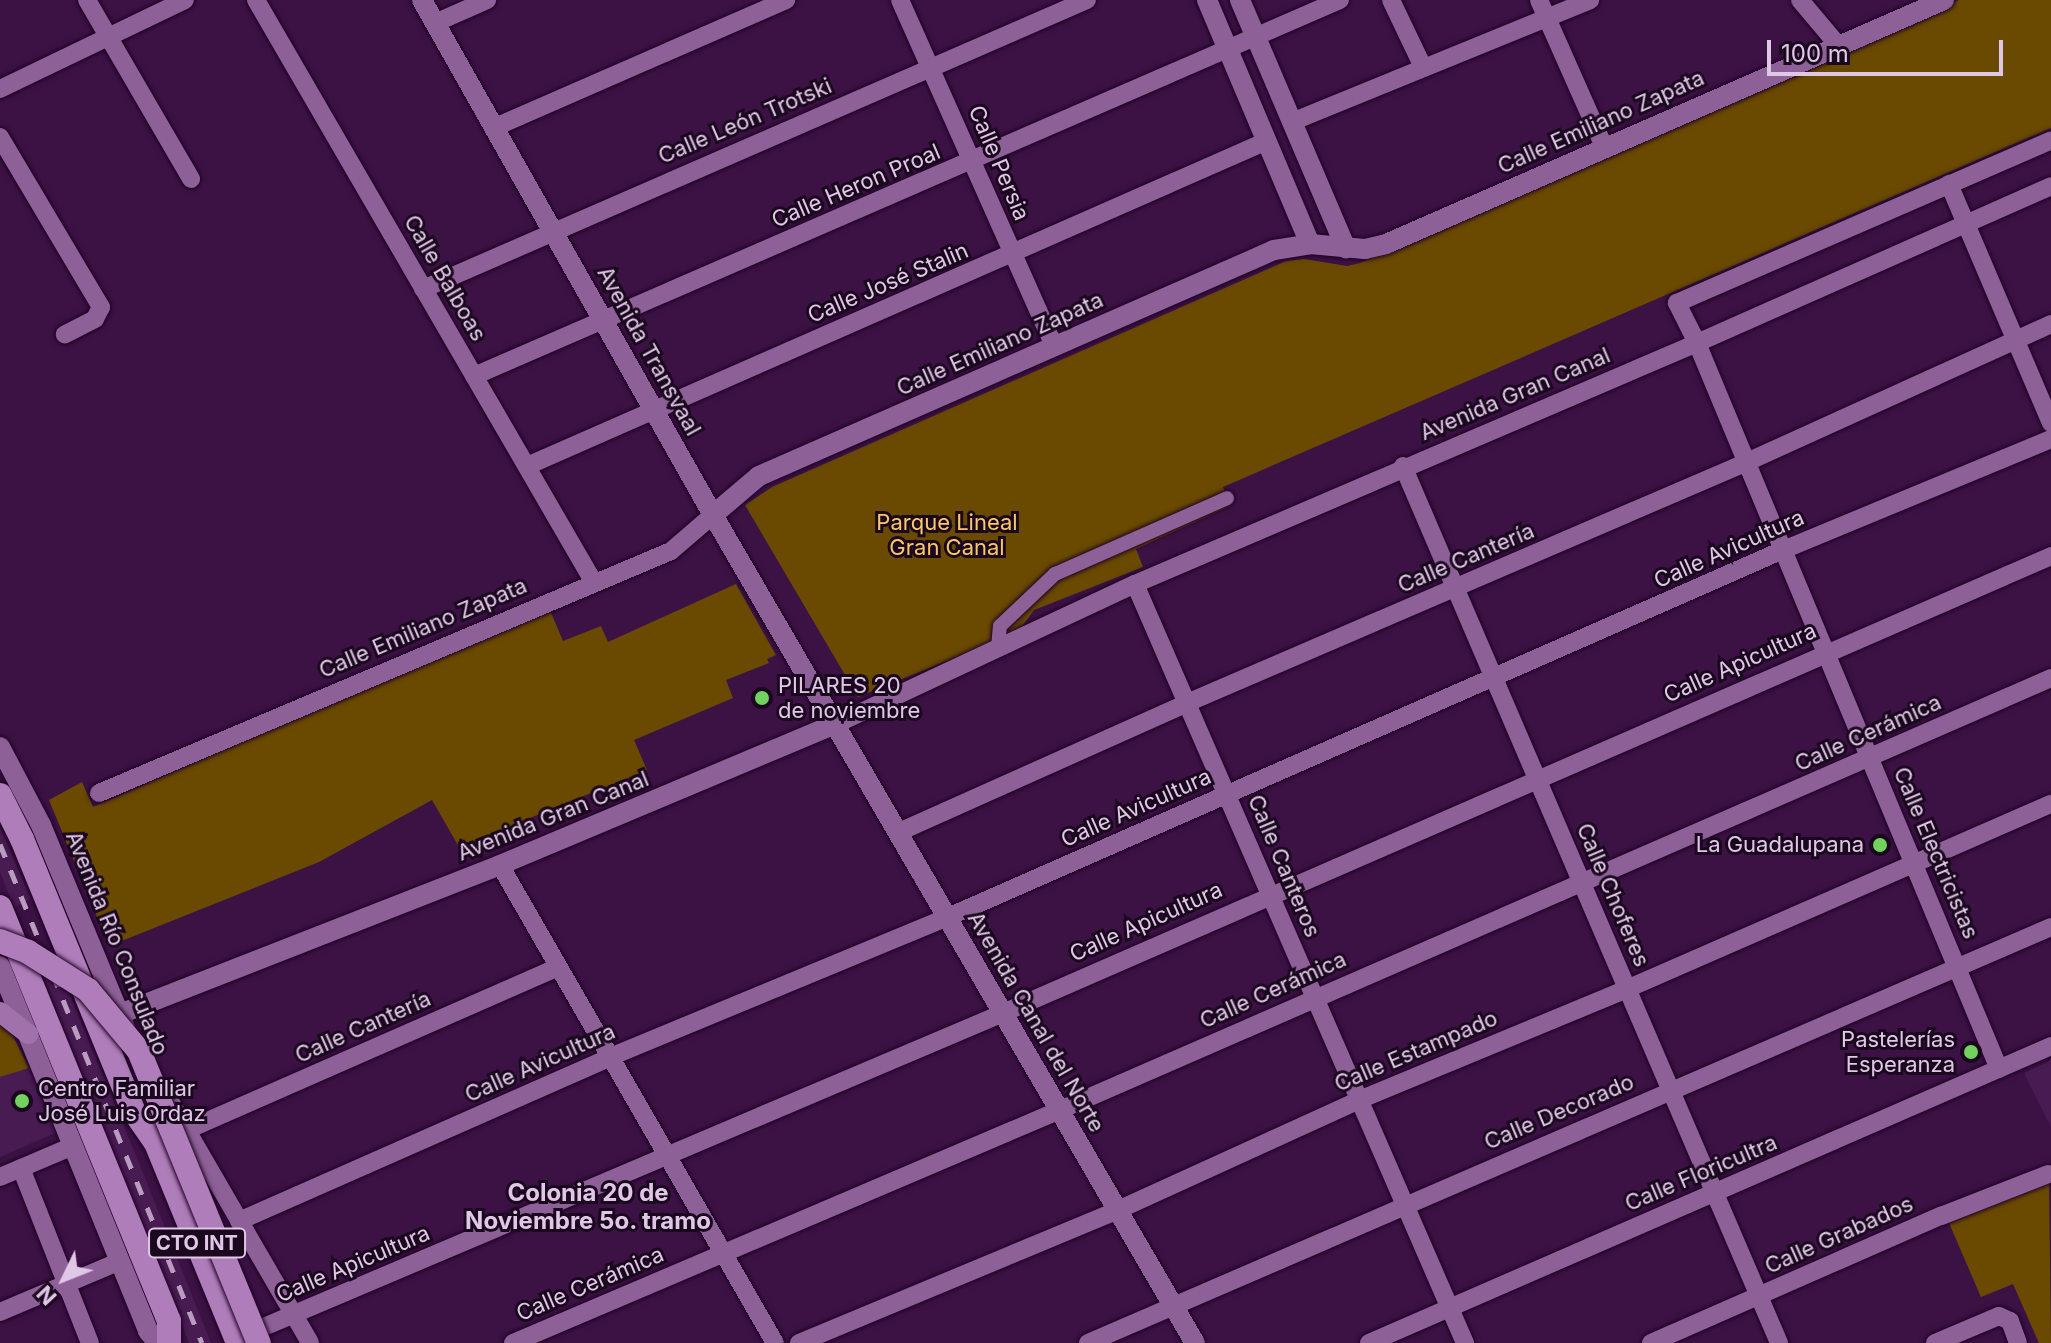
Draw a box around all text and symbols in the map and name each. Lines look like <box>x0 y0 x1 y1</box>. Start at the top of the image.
scale bar <box>1771 24 2007 74</box>
text: 100 m <box>1781 39 1849 68</box>
street label: Calle Emiliano Zapata <box>1494 65 1708 179</box>
street label: Calle León Trotski <box>654 73 836 169</box>
street label: Calle Persia <box>963 101 1035 225</box>
street label: Calle Heron Proal <box>768 139 944 233</box>
street label: Calle Balboas <box>398 210 492 346</box>
street label: Calle José Stalin <box>804 237 972 329</box>
street label: Avenida Transvaal <box>592 262 706 440</box>
street label: Calle Emiliano Zapata <box>893 287 1107 401</box>
street label: Avenida Gran Canal <box>1416 342 1614 446</box>
street label: Calle Avicultura <box>1650 504 1808 594</box>
park label: Parque Lineal Gran Canal <box>876 509 1018 560</box>
street label: Calle Cantería <box>1394 517 1538 599</box>
street label: Calle Emiliano Zapata <box>315 572 531 684</box>
street label: Calle Apicultura <box>1660 618 1820 708</box>
place label: PILARES 20 de noviembre <box>778 672 920 724</box>
marker: PILARES 20 de noviembre <box>753 689 771 707</box>
street label: Calle Cerámica <box>1791 689 1945 777</box>
street label: Calle Avicultura <box>1057 763 1215 853</box>
street label: Calle Electricistas <box>1888 763 1984 943</box>
street label: Avenida Gran Canal <box>453 766 653 866</box>
street label: Calle Canteros <box>1242 791 1326 941</box>
street label: Calle Choferes <box>1571 819 1655 971</box>
street label: Avenida Río Consulado <box>60 827 174 1059</box>
place label: La Guadalupana <box>1696 832 1864 858</box>
marker: La Guadalupana <box>1871 836 1889 854</box>
street label: Calle Apicultura <box>1066 877 1226 967</box>
street label: Avenida Canal del Norte <box>962 907 1110 1137</box>
street label: Calle Cerámica <box>1196 946 1350 1034</box>
street label: Calle Cantería <box>291 985 435 1069</box>
street label: Calle Estampado <box>1331 1005 1501 1097</box>
street label: Calle Avicultura <box>461 1018 619 1108</box>
place label: Pastelerías Esperanza <box>1841 1026 1955 1078</box>
marker: Pastelerías Esperanza <box>1962 1043 1980 1061</box>
street label: Calle Decorado <box>1480 1069 1638 1155</box>
place label: Centro Familiar José Luis Ordaz <box>38 1075 206 1126</box>
marker: Centro Familiar José Luis Ordaz <box>13 1092 31 1110</box>
street label: Calle Floricultra <box>1621 1129 1781 1217</box>
district label: Colonia 20 de Noviembre 5o. tramo <box>465 1179 711 1235</box>
street label: Calle Grabados <box>1761 1191 1917 1279</box>
street label: Calle Apicultura <box>272 1220 434 1308</box>
road number: CTO INT <box>147 1227 247 1259</box>
north arrow <box>24 1239 104 1319</box>
street label: Calle Cerámica <box>512 1241 668 1327</box>
text: N <box>31 1280 62 1310</box>

